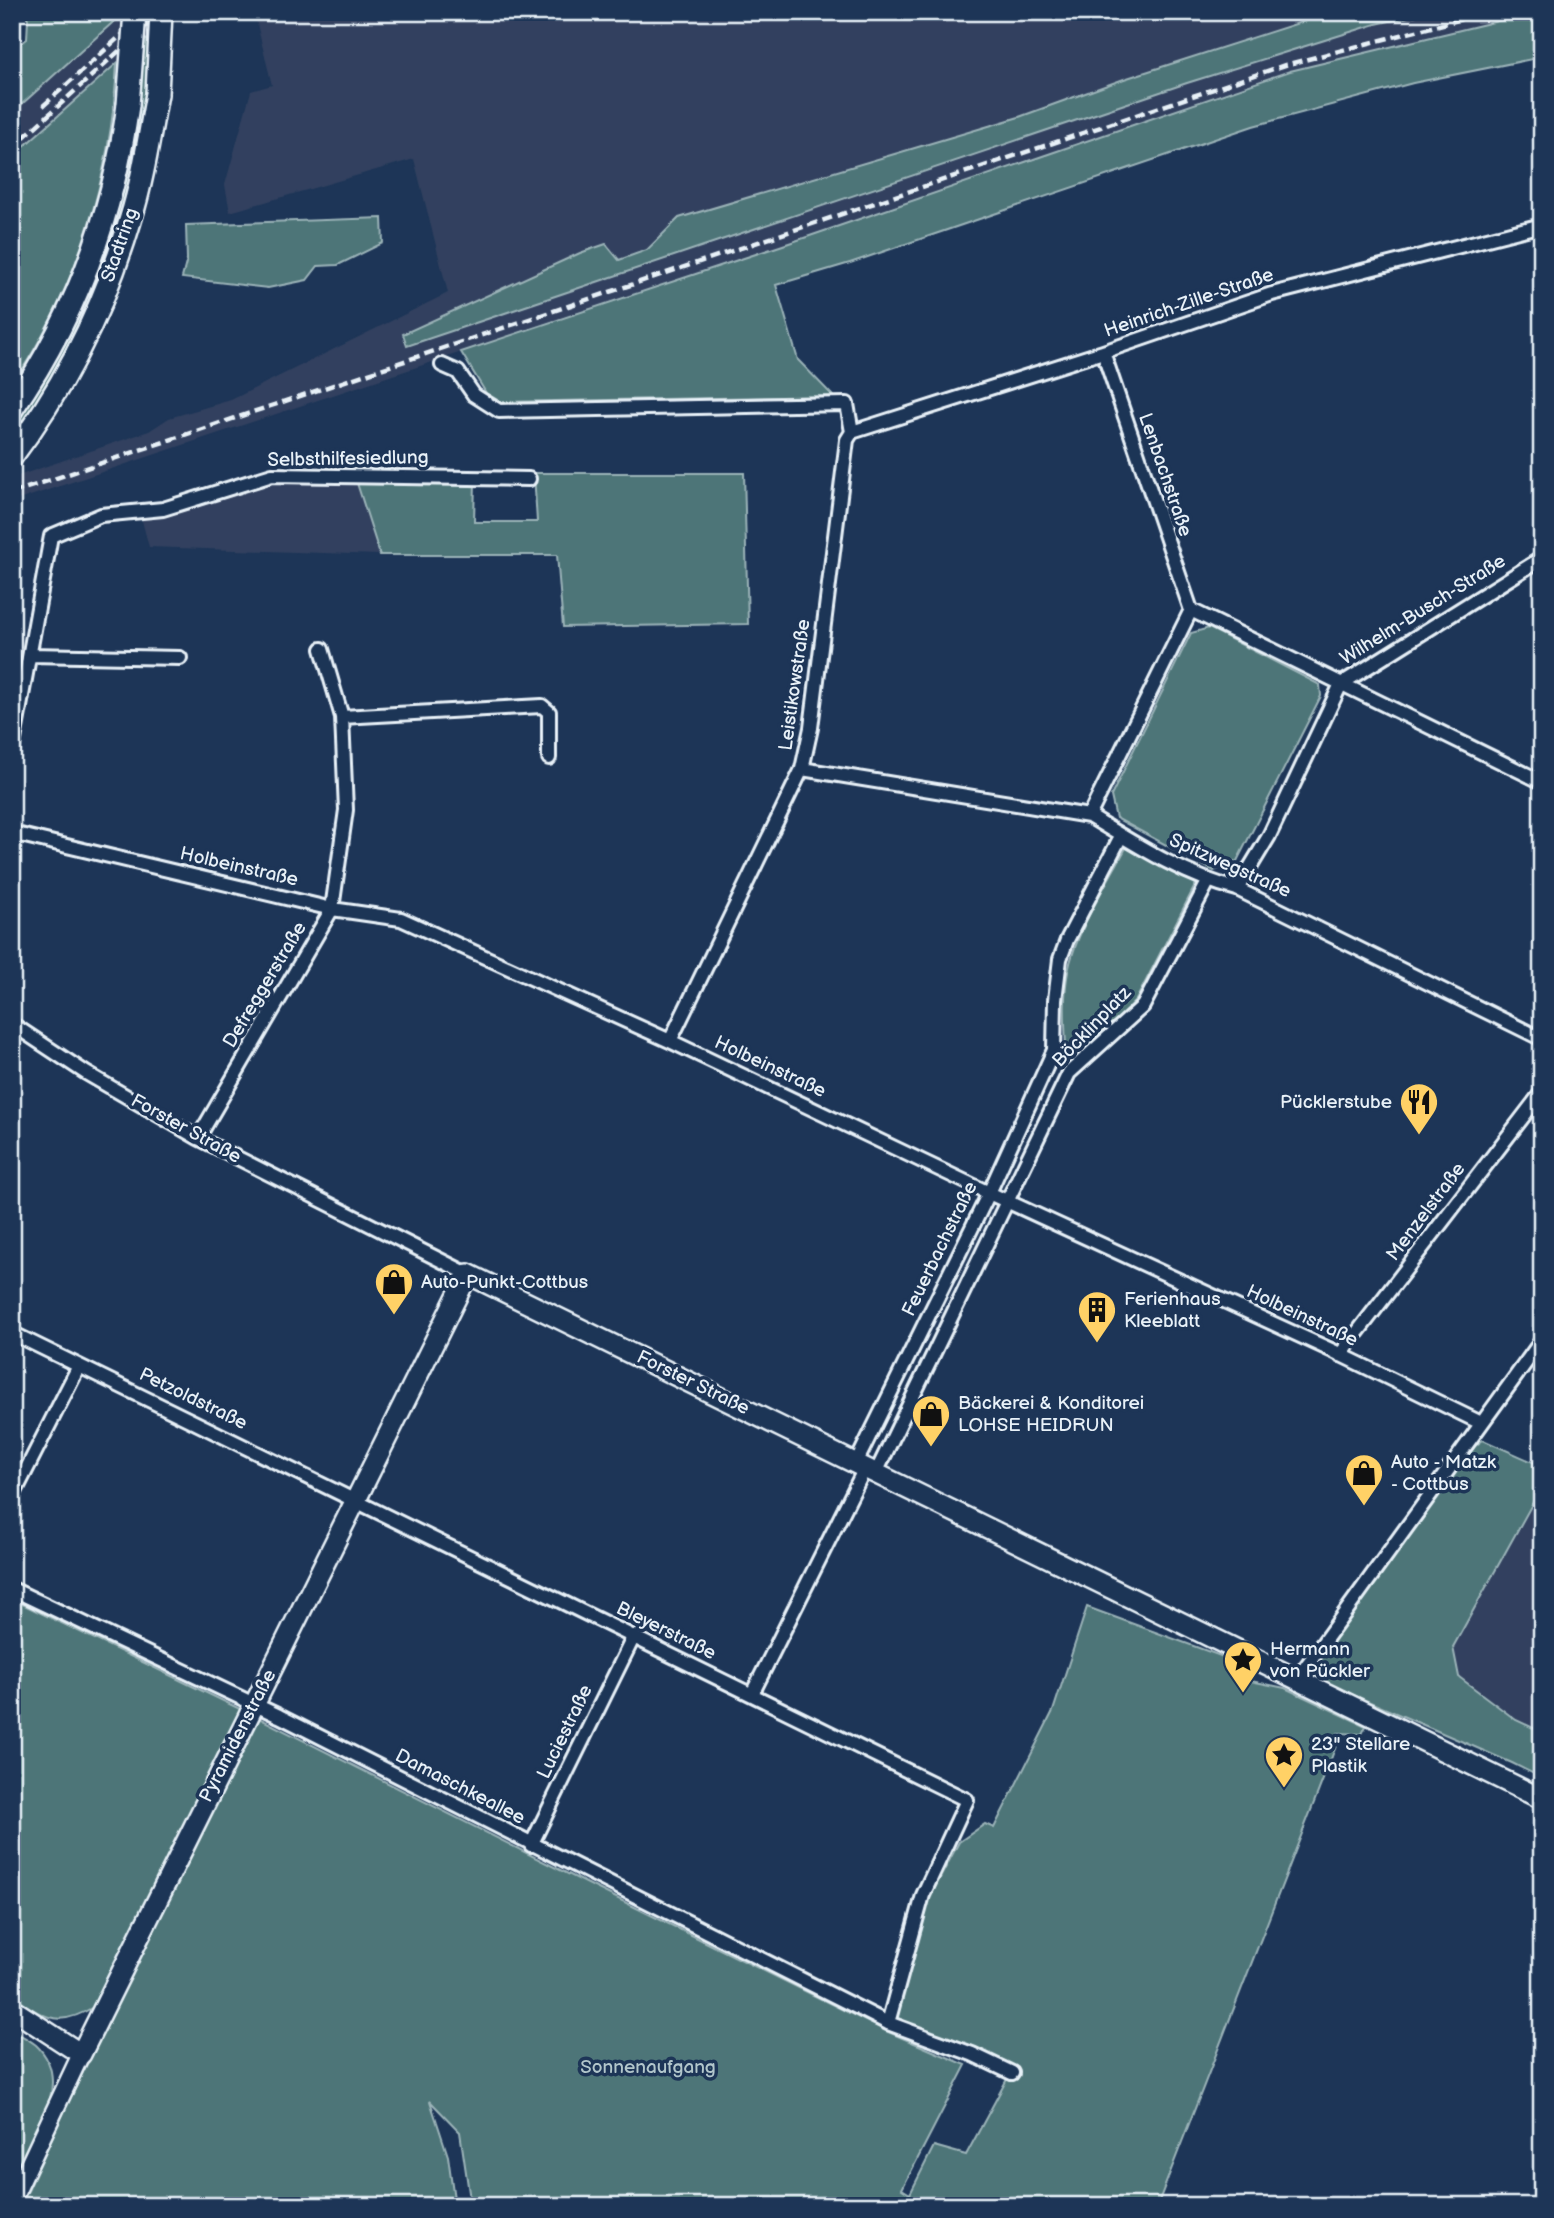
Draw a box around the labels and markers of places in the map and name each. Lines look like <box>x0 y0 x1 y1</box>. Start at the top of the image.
restaurant icon: Pücklerstube <box>1398 1081 1440 1136</box>
place label: Pücklerstube <box>1280 1091 1392 1114</box>
shop icon: Auto-Punkt-Cottbus <box>373 1261 415 1316</box>
place label: Auto-Punkt-Cottbus <box>421 1271 588 1294</box>
place label: Ferienhaus Kleeblatt <box>1124 1288 1221 1333</box>
building icon: Ferienhaus Kleeblatt <box>1076 1289 1118 1344</box>
place label: Bäckerei & Konditorei LOHSE HEIDRUN <box>958 1392 1144 1437</box>
shop icon: Bäckerei & Konditorei LOHSE HEIDRUN <box>910 1393 952 1448</box>
place label: Auto - Matzk - Cottbus <box>1391 1451 1497 1496</box>
shop icon: Auto - Matzk - Cottbus <box>1343 1452 1385 1507</box>
place label: Hermann von Pückler <box>1269 1638 1371 1683</box>
place icon: Hermann von Pückler <box>1222 1639 1264 1694</box>
place label: 23" Stellare Plastik <box>1311 1733 1410 1778</box>
place icon: 23" Stellare Plastik <box>1263 1734 1305 1789</box>

